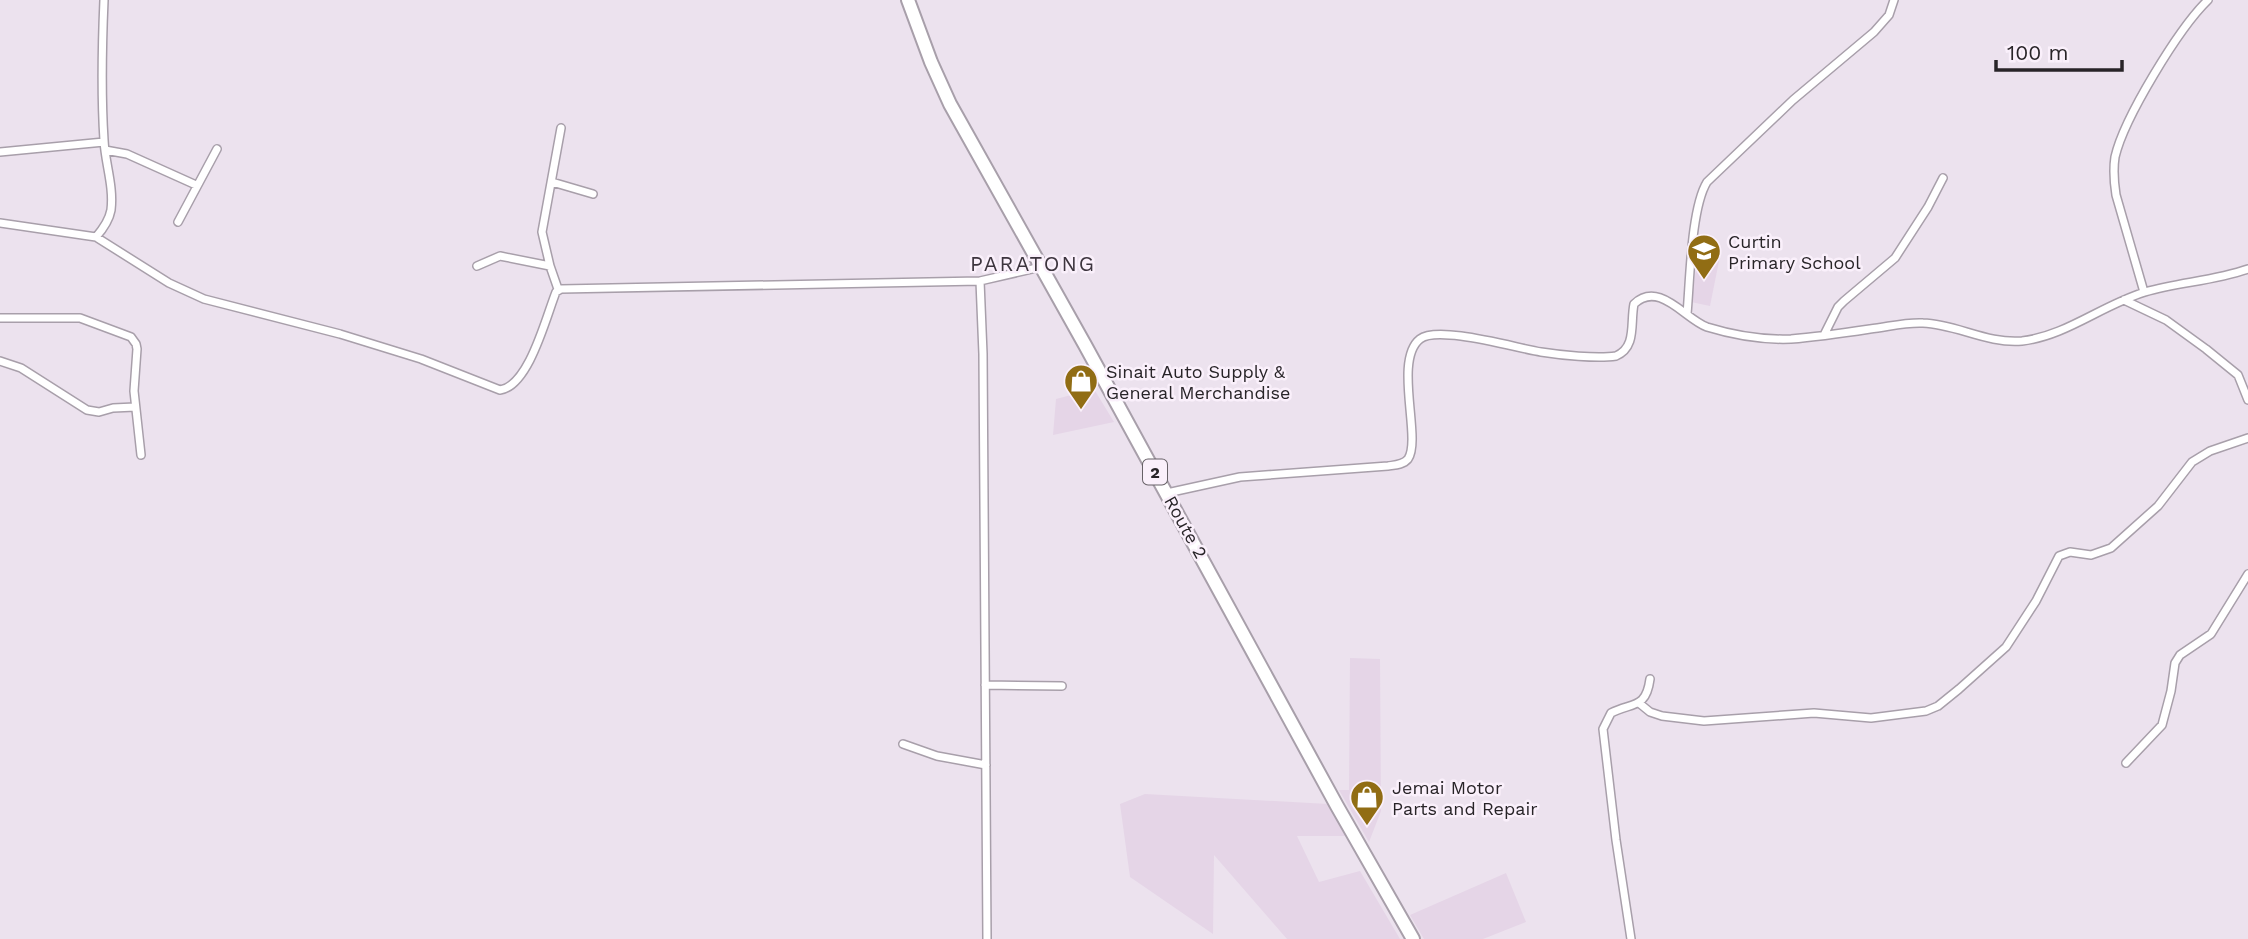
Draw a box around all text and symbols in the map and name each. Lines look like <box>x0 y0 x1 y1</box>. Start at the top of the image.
scale bar <box>1996 28 2122 72</box>
text: 100 m <box>2007 40 2069 65</box>
place label: Curtin Primary School <box>1728 231 1861 273</box>
school or university icon: Curtin Primary School <box>1685 232 1723 281</box>
district label: PARATONG <box>970 251 1096 276</box>
place label: Sinait Auto Supply & General Merchandise <box>1106 361 1290 403</box>
shop icon: Sinait Auto Supply & General Merchandise <box>1062 362 1100 411</box>
road number: 2 <box>1143 460 1167 485</box>
street label: Route 2 <box>1160 492 1212 562</box>
place label: Jemai Motor Parts and Repair <box>1392 777 1538 819</box>
shop icon: Jemai Motor Parts and Repair <box>1348 778 1386 827</box>

